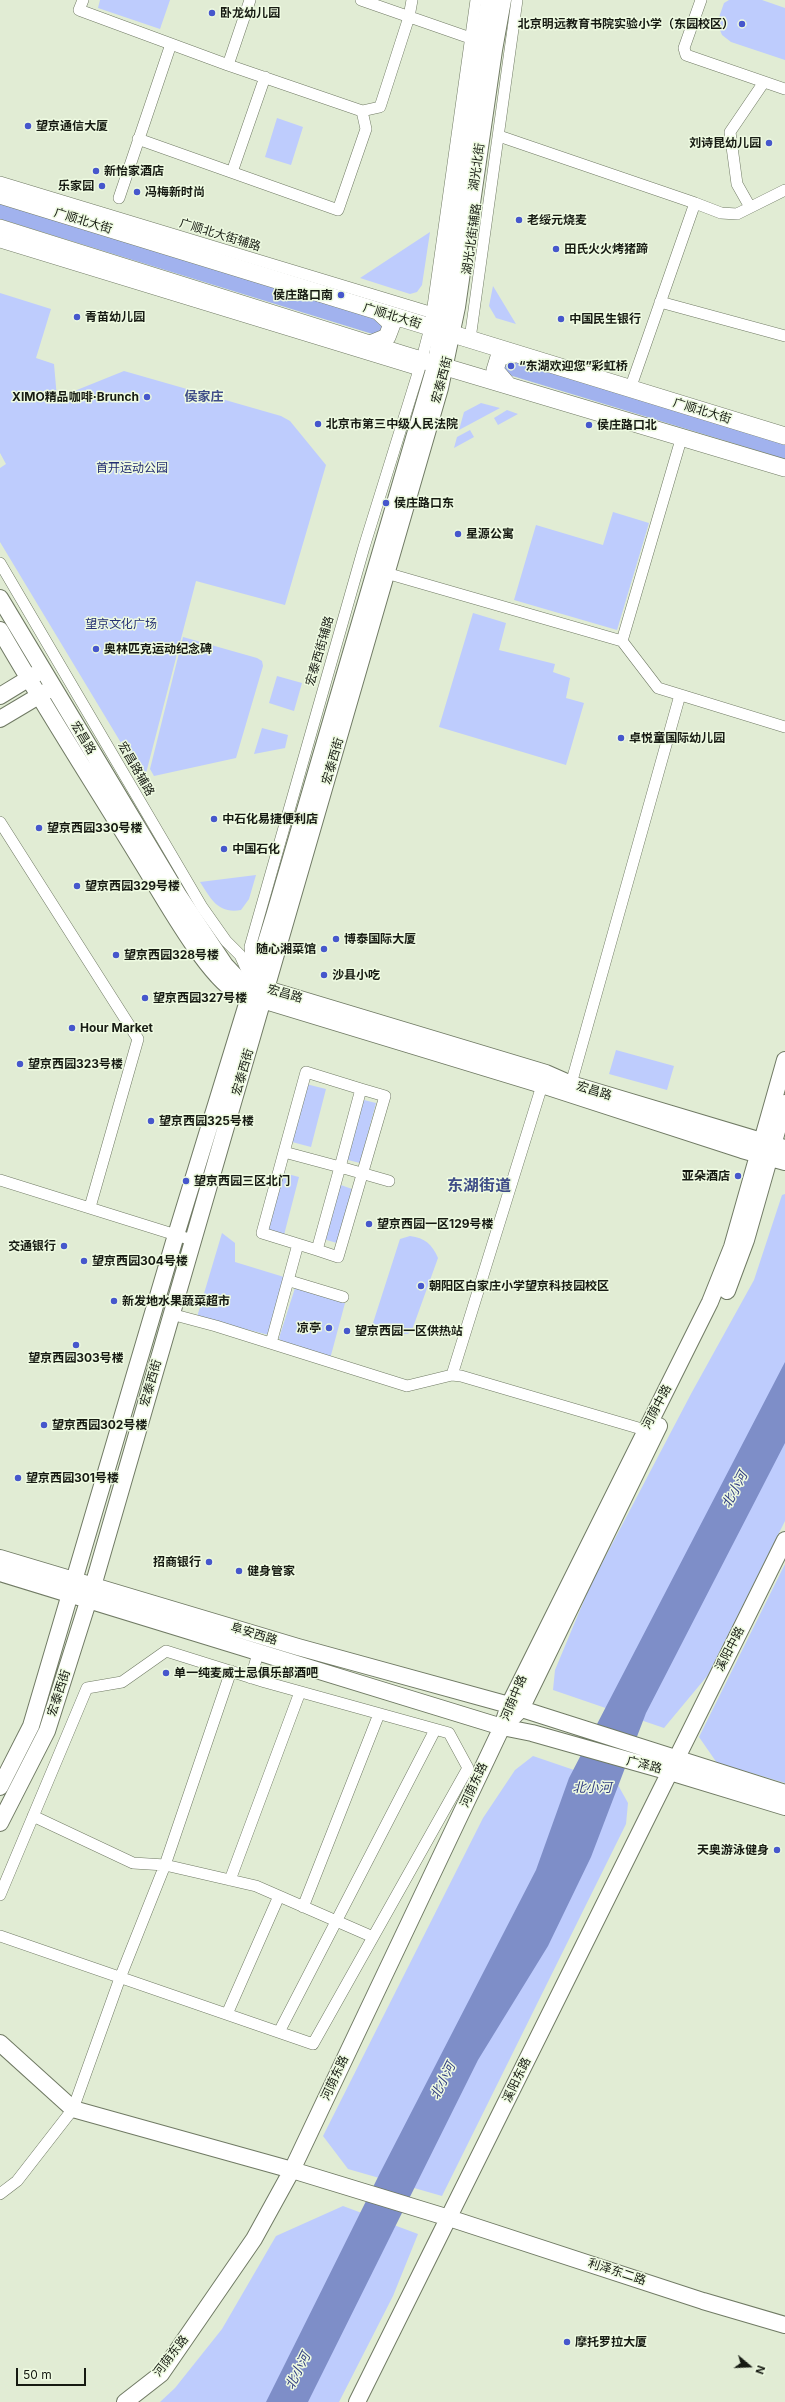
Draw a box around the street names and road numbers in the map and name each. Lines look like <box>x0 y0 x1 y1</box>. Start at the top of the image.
street label: 湖光北街 <box>467 142 487 192</box>
street label: 湖光北街辅路 <box>460 202 484 276</box>
street label: 广顺北大街 <box>52 205 114 237</box>
street label: 广顺北大街辅路 <box>178 216 262 254</box>
street label: 广顺北大街 <box>361 300 423 332</box>
street label: 宏泰西街 <box>429 355 455 405</box>
street label: 广顺北大街 <box>671 395 733 427</box>
street label: 宏泰西街辅路 <box>303 614 337 688</box>
street label: 宏昌路 <box>68 719 98 757</box>
street label: 宏泰西街 <box>319 736 347 786</box>
street label: 宏昌路辅路 <box>115 739 157 799</box>
street label: 宏昌路 <box>266 982 304 1006</box>
street label: 宏泰西街 <box>229 1047 257 1097</box>
street label: 宏昌路 <box>575 1079 613 1103</box>
street label: 宏泰西街 <box>137 1358 165 1408</box>
street label: 河荫中路 <box>639 1382 675 1432</box>
street label: 阜安西路 <box>229 1620 279 1648</box>
street label: 溪阳中路 <box>713 1624 747 1674</box>
street label: 宏泰西街 <box>45 1668 73 1718</box>
street label: 河荫中路 <box>498 1673 530 1723</box>
street label: 广泽路 <box>625 1754 663 1776</box>
street label: 河荫东路 <box>457 1760 491 1810</box>
street label: 河荫东路 <box>318 2053 352 2103</box>
street label: 溪阳东路 <box>500 2055 534 2105</box>
street label: 利泽东二路 <box>586 2256 648 2288</box>
street label: 河荫东路 <box>151 2333 191 2379</box>

